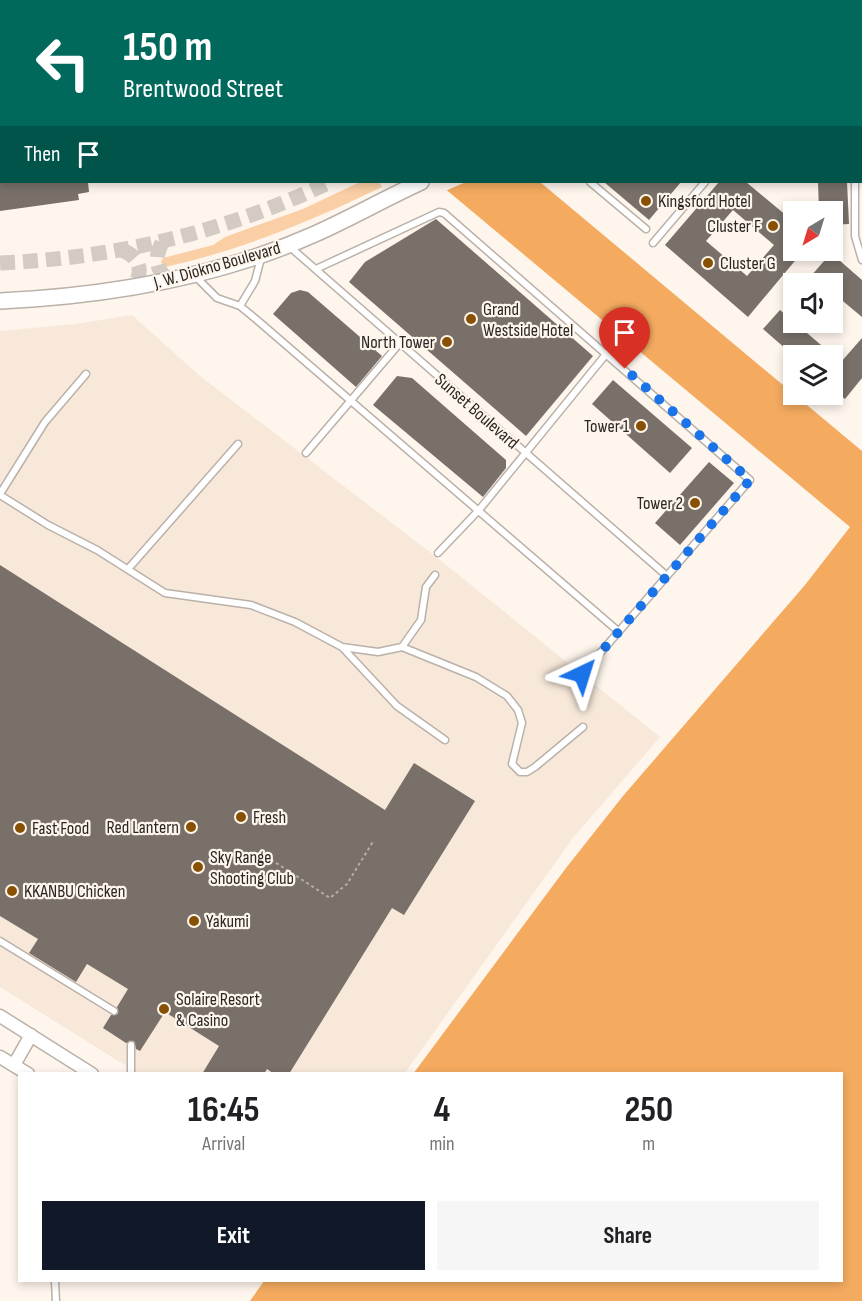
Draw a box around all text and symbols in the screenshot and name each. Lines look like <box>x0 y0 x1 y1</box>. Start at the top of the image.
text: 150 m <box>123 22 212 73</box>
icon: left <box>24 24 102 102</box>
text: Brentwood Street <box>123 73 283 105</box>
icon: arrive <box>72 138 105 171</box>
text: Then <box>24 141 60 168</box>
place label: Kingsford Hotel <box>658 191 751 212</box>
marker: Kingsford Hotel <box>639 194 653 208</box>
north arrow <box>783 201 843 261</box>
map controls <box>783 201 843 405</box>
place label: Cluster F <box>707 216 761 237</box>
marker: Cluster F <box>766 219 780 233</box>
street label: J. W. Diokno Boulevard <box>150 237 283 294</box>
place label: Cluster G <box>720 253 776 274</box>
marker: Cluster G <box>701 256 715 270</box>
button: sound <box>783 273 843 333</box>
place label: Grand Westside Hotel <box>483 299 573 341</box>
pin <box>599 307 650 369</box>
marker: Grand Westside Hotel <box>464 312 478 326</box>
icon: arrive <box>608 316 641 349</box>
place label: North Tower <box>361 332 435 353</box>
marker: North Tower <box>440 335 454 349</box>
button: layers <box>783 345 843 405</box>
street label: Sunset Boulevard <box>430 369 523 454</box>
place label: Tower 1 <box>584 416 630 437</box>
marker: Tower 1 <box>634 419 648 433</box>
place label: Tower 2 <box>637 493 683 514</box>
marker: Tower 2 <box>688 496 702 510</box>
position arrow <box>550 642 614 706</box>
place label: Fresh <box>253 807 286 828</box>
marker: Fresh <box>234 810 248 824</box>
place label: Red Lantern <box>106 817 179 838</box>
place label: Fast Food <box>32 818 89 839</box>
marker: Red Lantern <box>184 820 198 834</box>
marker: Fast Food <box>13 821 27 835</box>
place label: Sky Range Shooting Club <box>210 847 294 889</box>
marker: Sky Range Shooting Club <box>191 860 205 874</box>
place label: KKANBU Chicken <box>24 881 125 902</box>
marker: KKANBU Chicken <box>5 884 19 898</box>
place label: Yakumi <box>206 911 249 932</box>
marker: Yakumi <box>187 914 201 928</box>
place label: Solaire Resort & Casino <box>176 989 260 1031</box>
marker: Solaire Resort & Casino <box>157 1002 171 1016</box>
text: 16:45 <box>188 1089 260 1132</box>
text: 4 <box>434 1089 450 1132</box>
text: 250 <box>624 1089 673 1132</box>
text: Arrival <box>202 1132 245 1156</box>
text: min <box>429 1132 455 1156</box>
text: m <box>642 1132 655 1156</box>
button: Exit <box>42 1201 425 1270</box>
button: Share <box>437 1201 819 1270</box>

